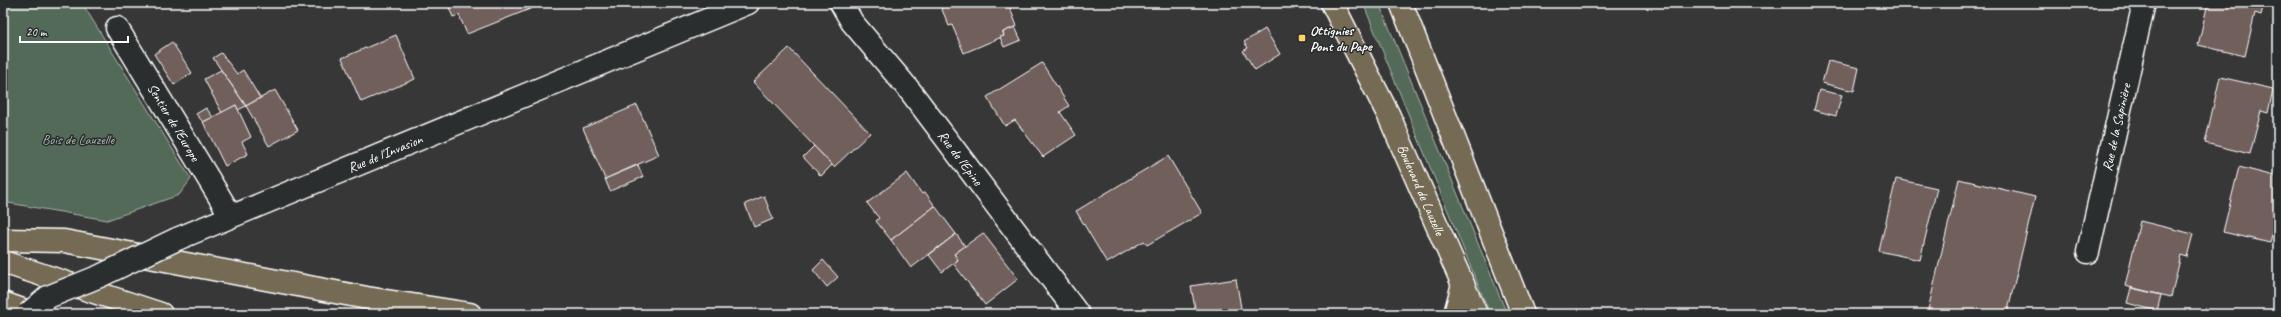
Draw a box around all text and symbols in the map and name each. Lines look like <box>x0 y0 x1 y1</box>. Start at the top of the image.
scale bar <box>20 18 128 44</box>
place label: Ottignies Pont du Pape <box>1310 22 1373 55</box>
text: 20 m <box>26 24 48 40</box>
marker: Ottignies Pont du Pape <box>1297 33 1307 43</box>
street label: Sentier de l'Europe <box>144 80 204 165</box>
street label: Rue de la Sapinière <box>2099 81 2135 173</box>
street label: Rue de l'Epine <box>934 128 987 190</box>
street label: Rue de l'Invasion <box>345 130 425 176</box>
park label: Bois de Lauzelle <box>42 131 115 148</box>
street label: Boulevard de Lauzelle <box>1393 142 1449 239</box>

